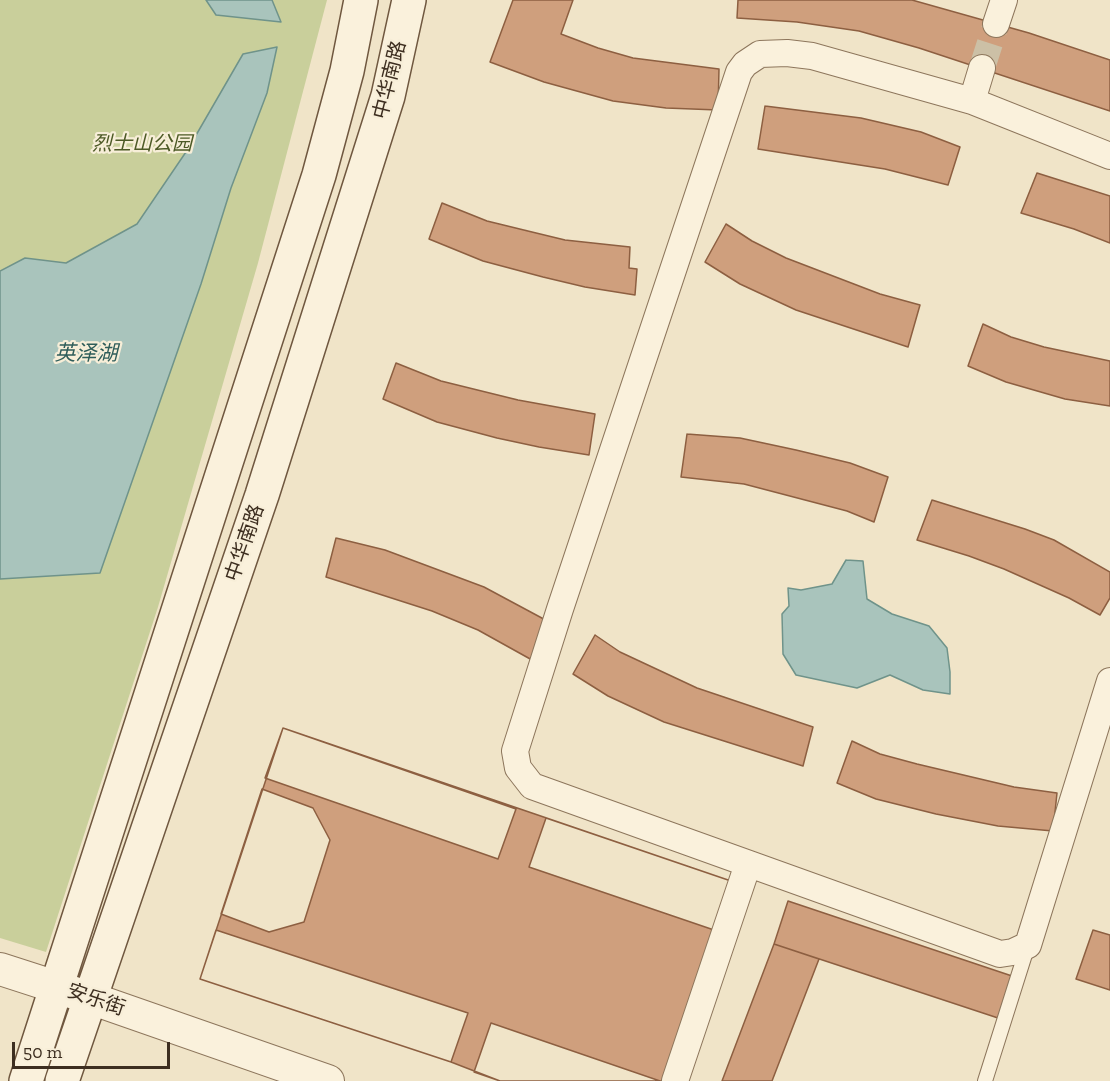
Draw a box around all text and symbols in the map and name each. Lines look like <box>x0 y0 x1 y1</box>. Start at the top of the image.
street label: 中华南路 <box>369 38 411 122</box>
park label: 烈士山公园 <box>92 132 192 156</box>
water label: 英泽湖 <box>55 341 117 367</box>
street label: 中华南路 <box>221 501 269 585</box>
street label: 安乐街 <box>64 979 128 1021</box>
scale bar <box>15 1030 172 1068</box>
text: 50 m <box>23 1041 62 1063</box>

